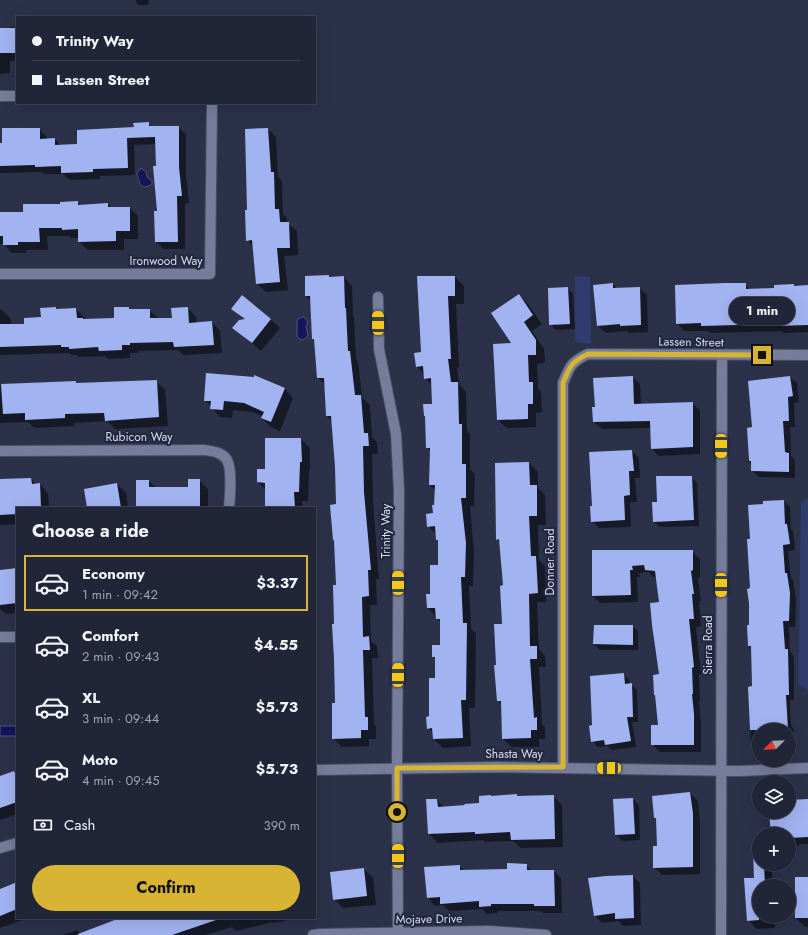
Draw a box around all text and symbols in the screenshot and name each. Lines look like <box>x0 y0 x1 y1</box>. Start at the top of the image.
text: Trinity Way <box>56 30 134 52</box>
text: Lassen Street <box>56 69 149 91</box>
street label: Ironwood Way <box>130 252 203 270</box>
callout: 1 min <box>729 297 795 325</box>
text: 1 min <box>746 301 778 320</box>
car <box>372 311 384 335</box>
street label: Lassen Street <box>658 332 724 352</box>
route end <box>753 346 771 364</box>
street label: Rubicon Way <box>106 428 173 446</box>
car <box>715 434 727 458</box>
street label: Trinity Way <box>377 503 395 558</box>
text: Choose a ride <box>32 518 149 544</box>
street label: Donner Road <box>541 528 559 596</box>
text: Economy <box>82 563 145 585</box>
icon: car <box>34 565 70 601</box>
car <box>392 571 404 595</box>
text: $3.37 <box>257 572 298 594</box>
car <box>715 573 727 597</box>
text: 1 min · 09:42 <box>82 585 158 604</box>
street label: Sierra Road <box>699 615 717 675</box>
text: Comfort <box>82 625 139 647</box>
icon: car <box>34 627 70 663</box>
text: $4.55 <box>254 634 298 656</box>
text: 2 min · 09:43 <box>82 647 159 666</box>
car <box>392 663 404 687</box>
text: XL <box>82 687 100 709</box>
icon: car <box>34 689 70 725</box>
text: $5.73 <box>256 696 298 718</box>
text: 3 min · 09:44 <box>82 709 159 728</box>
north arrow <box>752 723 796 767</box>
map controls <box>752 723 796 923</box>
street label: Shasta Way <box>485 745 543 763</box>
text: Moto <box>82 749 118 771</box>
icon: car <box>34 751 70 787</box>
text: $5.73 <box>256 758 298 780</box>
car <box>597 762 621 774</box>
text: 4 min · 09:45 <box>82 771 160 790</box>
button: layers <box>752 775 796 819</box>
route start <box>388 803 406 821</box>
icon: cash <box>32 814 54 836</box>
text: Cash <box>64 814 95 836</box>
text: 390 m <box>264 816 300 835</box>
button: + <box>752 827 796 871</box>
car <box>392 844 404 868</box>
button: Confirm <box>32 865 300 911</box>
button: − <box>752 879 796 923</box>
street label: Mojave Drive <box>396 909 462 929</box>

